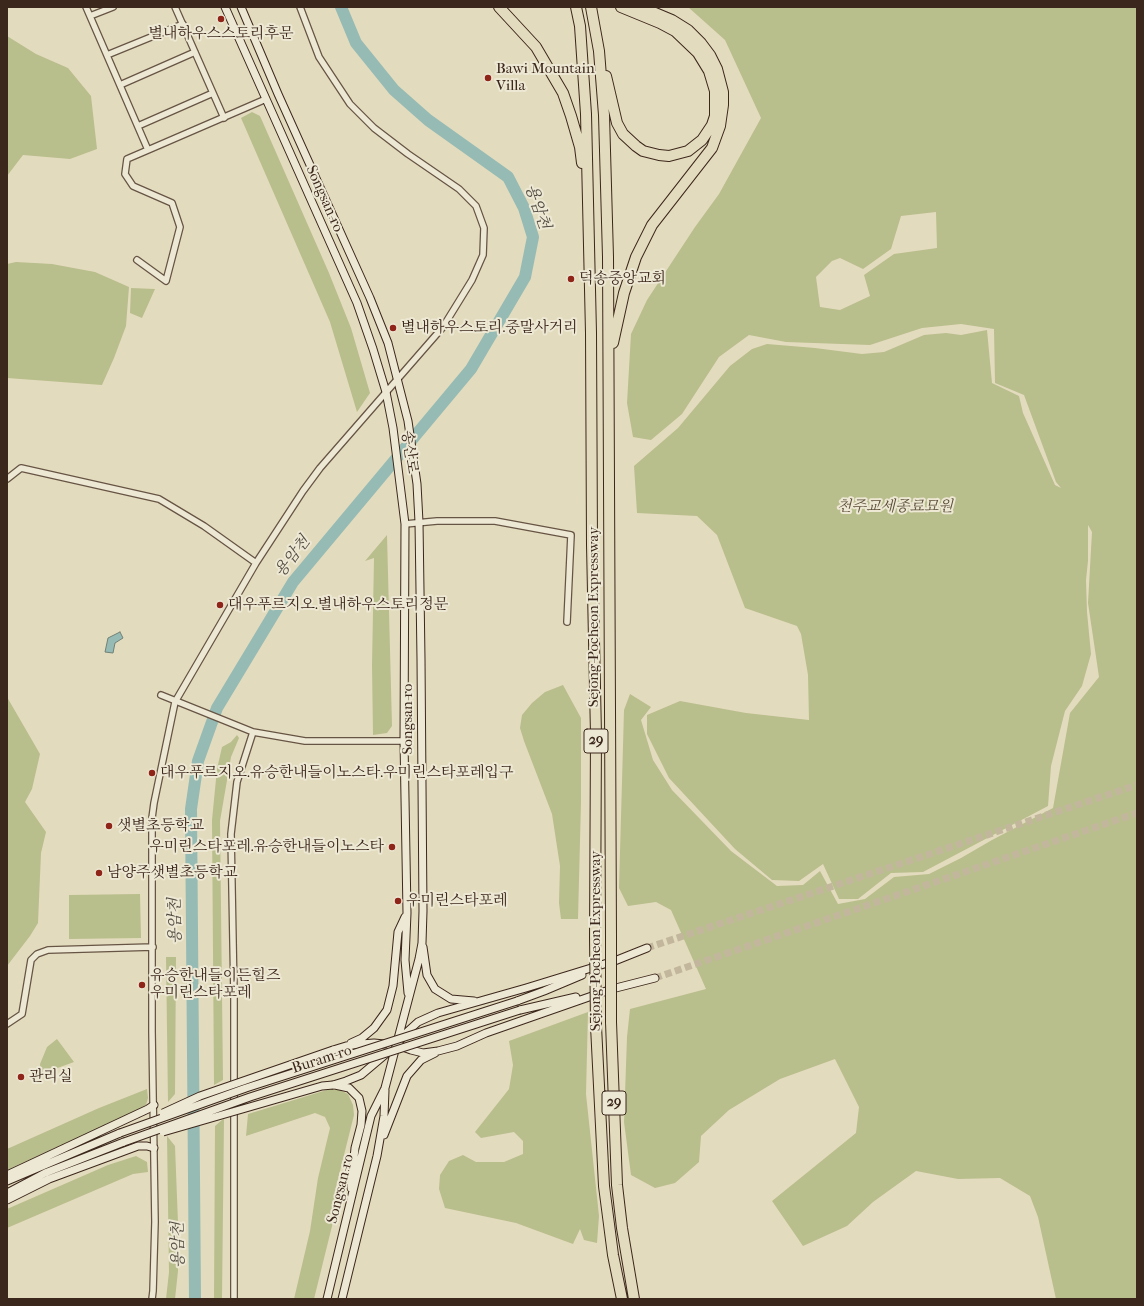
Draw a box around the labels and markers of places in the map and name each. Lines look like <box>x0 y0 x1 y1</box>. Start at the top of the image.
marker: 별내하우스스토리후문 <box>216 14 226 24</box>
place label: 별내하우스스토리후문 <box>149 25 293 43</box>
place label: Bawi Mountain Villa <box>496 60 595 95</box>
marker: Bawi Mountain Villa <box>483 73 493 83</box>
place label: 덕송중앙교회 <box>579 270 666 288</box>
marker: 덕송중앙교회 <box>566 274 576 284</box>
place label: 별내하우스토리.중말사거리 <box>401 319 578 337</box>
marker: 별내하우스토리.중말사거리 <box>388 323 398 333</box>
place label: 대우푸르지오.별내하우스토리정문 <box>228 596 448 614</box>
marker: 대우푸르지오.별내하우스토리정문 <box>215 600 225 610</box>
place label: 대우푸르지오.유승한내들이노스타.우미린스타포레입구 <box>160 764 514 782</box>
marker: 대우푸르지오.유승한내들이노스타.우미린스타포레입구 <box>147 768 157 778</box>
place label: 샛별초등학교 <box>117 817 204 835</box>
marker: 샛별초등학교 <box>104 821 114 831</box>
place label: 우미린스타포레.유승한내들이노스타 <box>149 838 384 856</box>
marker: 우미린스타포레.유승한내들이노스타 <box>387 842 397 852</box>
place label: 남양주샛별초등학교 <box>107 864 237 882</box>
marker: 남양주샛별초등학교 <box>94 868 104 878</box>
place label: 우미린스타포레 <box>406 892 507 910</box>
marker: 우미린스타포레 <box>393 896 403 906</box>
place label: 유승한내들이든힐즈 우미린스타포레 <box>150 967 280 1002</box>
marker: 유승한내들이든힐즈 우미린스타포레 <box>137 980 147 990</box>
place label: 관리실 <box>29 1068 72 1086</box>
marker: 관리실 <box>16 1072 26 1082</box>

